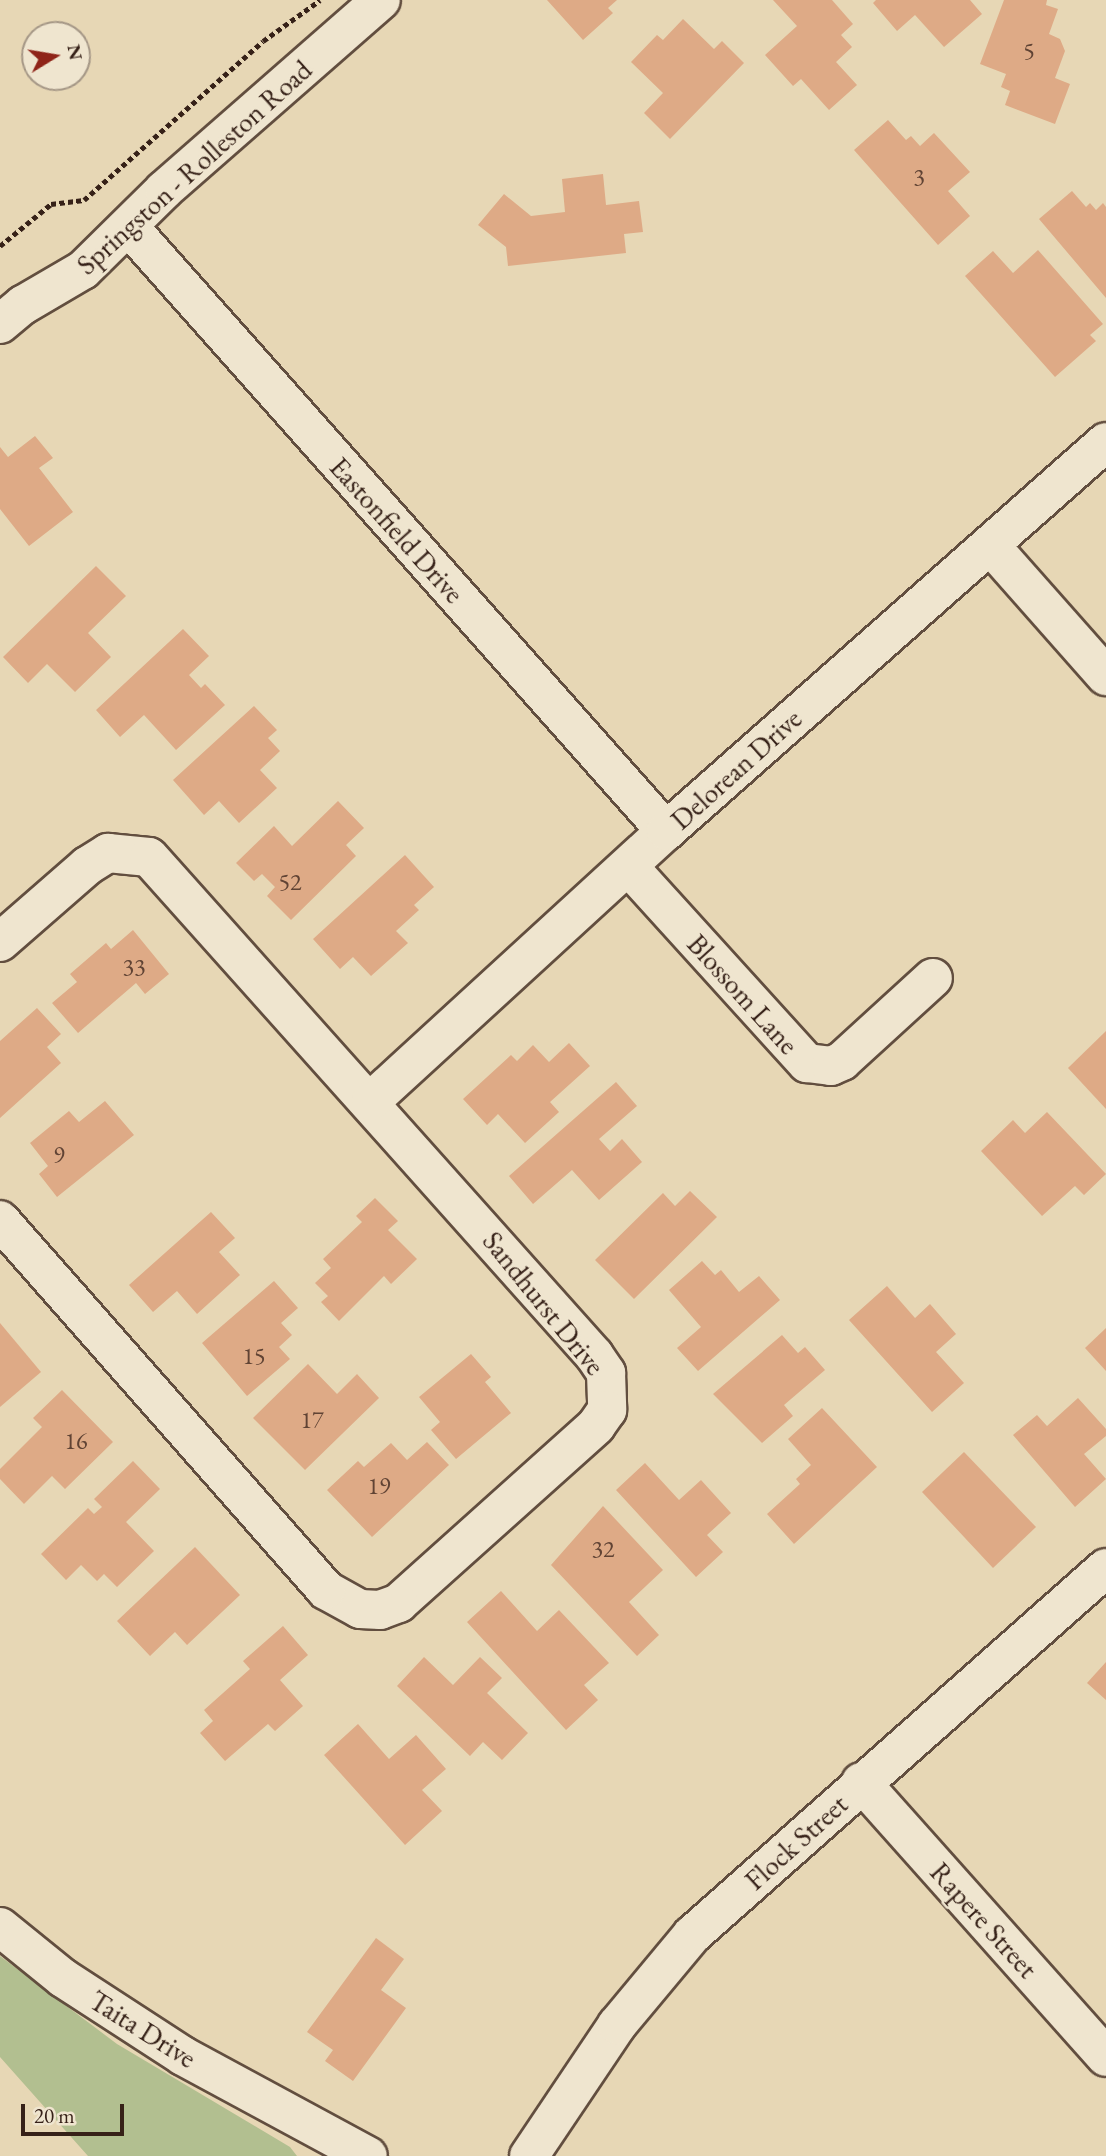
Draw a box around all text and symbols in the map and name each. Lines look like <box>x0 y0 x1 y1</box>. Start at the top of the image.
north arrow <box>21 21 91 91</box>
house number: 5 <box>1023 37 1035 65</box>
text: N <box>61 42 89 62</box>
street label: Springston - Rolleston Road <box>70 53 318 281</box>
house number: 3 <box>913 163 925 191</box>
street label: Eastonfield Drive <box>323 450 471 610</box>
street label: Delorean Drive <box>664 702 808 836</box>
house number: 52 <box>278 868 302 896</box>
street label: Blossom Lane <box>680 927 806 1061</box>
house number: 33 <box>122 953 146 981</box>
house number: 9 <box>53 1141 65 1169</box>
street label: Sandhurst Drive <box>476 1224 612 1382</box>
house number: 15 <box>242 1342 266 1370</box>
house number: 17 <box>300 1406 324 1434</box>
house number: 16 <box>64 1427 88 1455</box>
house number: 19 <box>367 1472 391 1500</box>
house number: 32 <box>591 1535 615 1563</box>
street label: Flock Street <box>738 1787 854 1897</box>
street label: Rapere Street <box>923 1855 1045 1985</box>
street label: Taita Drive <box>84 1983 202 2075</box>
scale bar <box>24 2090 128 2134</box>
text: 20 m <box>34 2102 75 2129</box>

